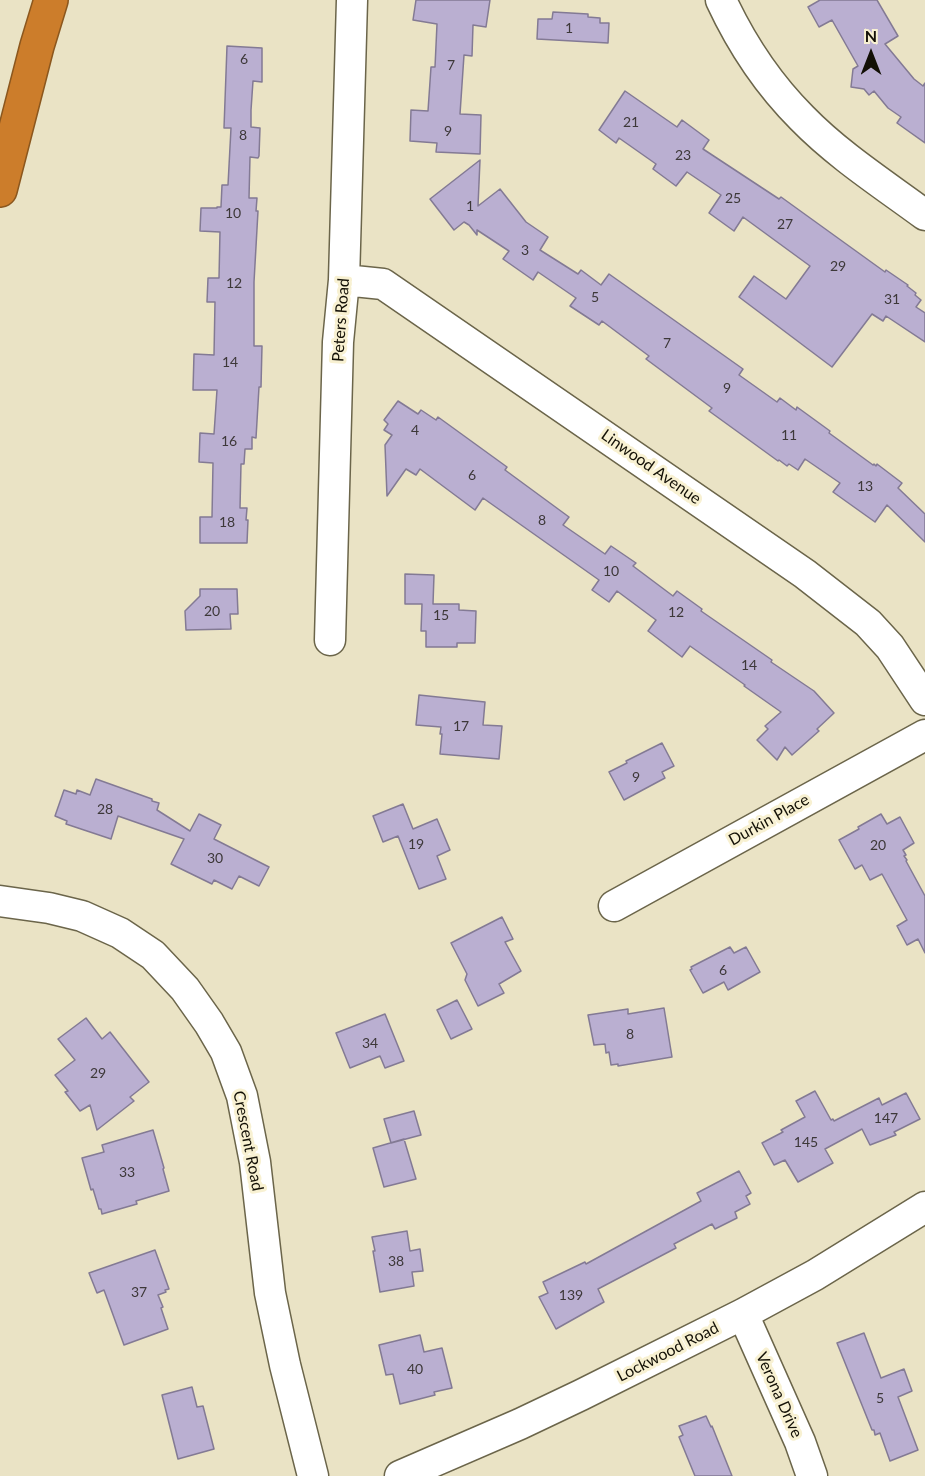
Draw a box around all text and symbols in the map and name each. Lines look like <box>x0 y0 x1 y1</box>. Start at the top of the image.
house number: 1 <box>565 20 573 36</box>
north arrow <box>841 24 901 84</box>
text: N <box>865 26 877 45</box>
house number: 6 <box>240 51 248 67</box>
house number: 7 <box>447 57 455 73</box>
house number: 21 <box>623 114 639 130</box>
house number: 9 <box>444 123 452 139</box>
house number: 8 <box>239 127 247 143</box>
house number: 23 <box>675 147 691 163</box>
house number: 25 <box>725 190 741 206</box>
house number: 1 <box>466 198 474 214</box>
house number: 10 <box>225 205 241 221</box>
house number: 27 <box>777 216 793 232</box>
house number: 3 <box>521 242 529 258</box>
house number: 29 <box>830 258 846 274</box>
house number: 12 <box>226 275 242 291</box>
street label: Peters Road <box>328 277 354 363</box>
house number: 5 <box>591 289 599 305</box>
house number: 31 <box>884 291 900 307</box>
house number: 7 <box>663 335 671 351</box>
house number: 14 <box>222 354 238 370</box>
house number: 9 <box>723 380 731 396</box>
house number: 4 <box>411 422 419 438</box>
street label: Linwood Avenue <box>597 425 705 509</box>
house number: 11 <box>781 427 797 443</box>
house number: 16 <box>221 433 237 449</box>
house number: 6 <box>468 467 476 483</box>
house number: 13 <box>857 478 873 494</box>
house number: 8 <box>538 512 546 528</box>
house number: 18 <box>219 514 235 530</box>
house number: 10 <box>603 563 619 579</box>
house number: 20 <box>204 603 220 619</box>
house number: 12 <box>668 604 684 620</box>
house number: 15 <box>433 607 449 623</box>
house number: 14 <box>741 657 757 673</box>
house number: 17 <box>453 718 469 734</box>
house number: 9 <box>632 769 640 785</box>
street label: Durkin Place <box>725 790 813 850</box>
house number: 28 <box>97 801 113 817</box>
house number: 19 <box>408 836 424 852</box>
house number: 20 <box>870 837 886 853</box>
house number: 30 <box>207 850 223 866</box>
house number: 6 <box>719 962 727 978</box>
house number: 8 <box>626 1026 634 1042</box>
house number: 34 <box>362 1035 378 1051</box>
house number: 29 <box>90 1065 106 1081</box>
street label: Crescent Road <box>229 1089 267 1193</box>
house number: 147 <box>874 1110 898 1126</box>
house number: 145 <box>794 1134 818 1150</box>
house number: 33 <box>119 1164 135 1180</box>
house number: 38 <box>388 1253 404 1269</box>
house number: 37 <box>131 1284 147 1300</box>
house number: 139 <box>559 1287 583 1303</box>
street label: Lockwood Road <box>614 1318 722 1386</box>
street label: Verona Drive <box>752 1349 806 1441</box>
house number: 40 <box>407 1361 423 1377</box>
house number: 5 <box>876 1390 884 1406</box>

